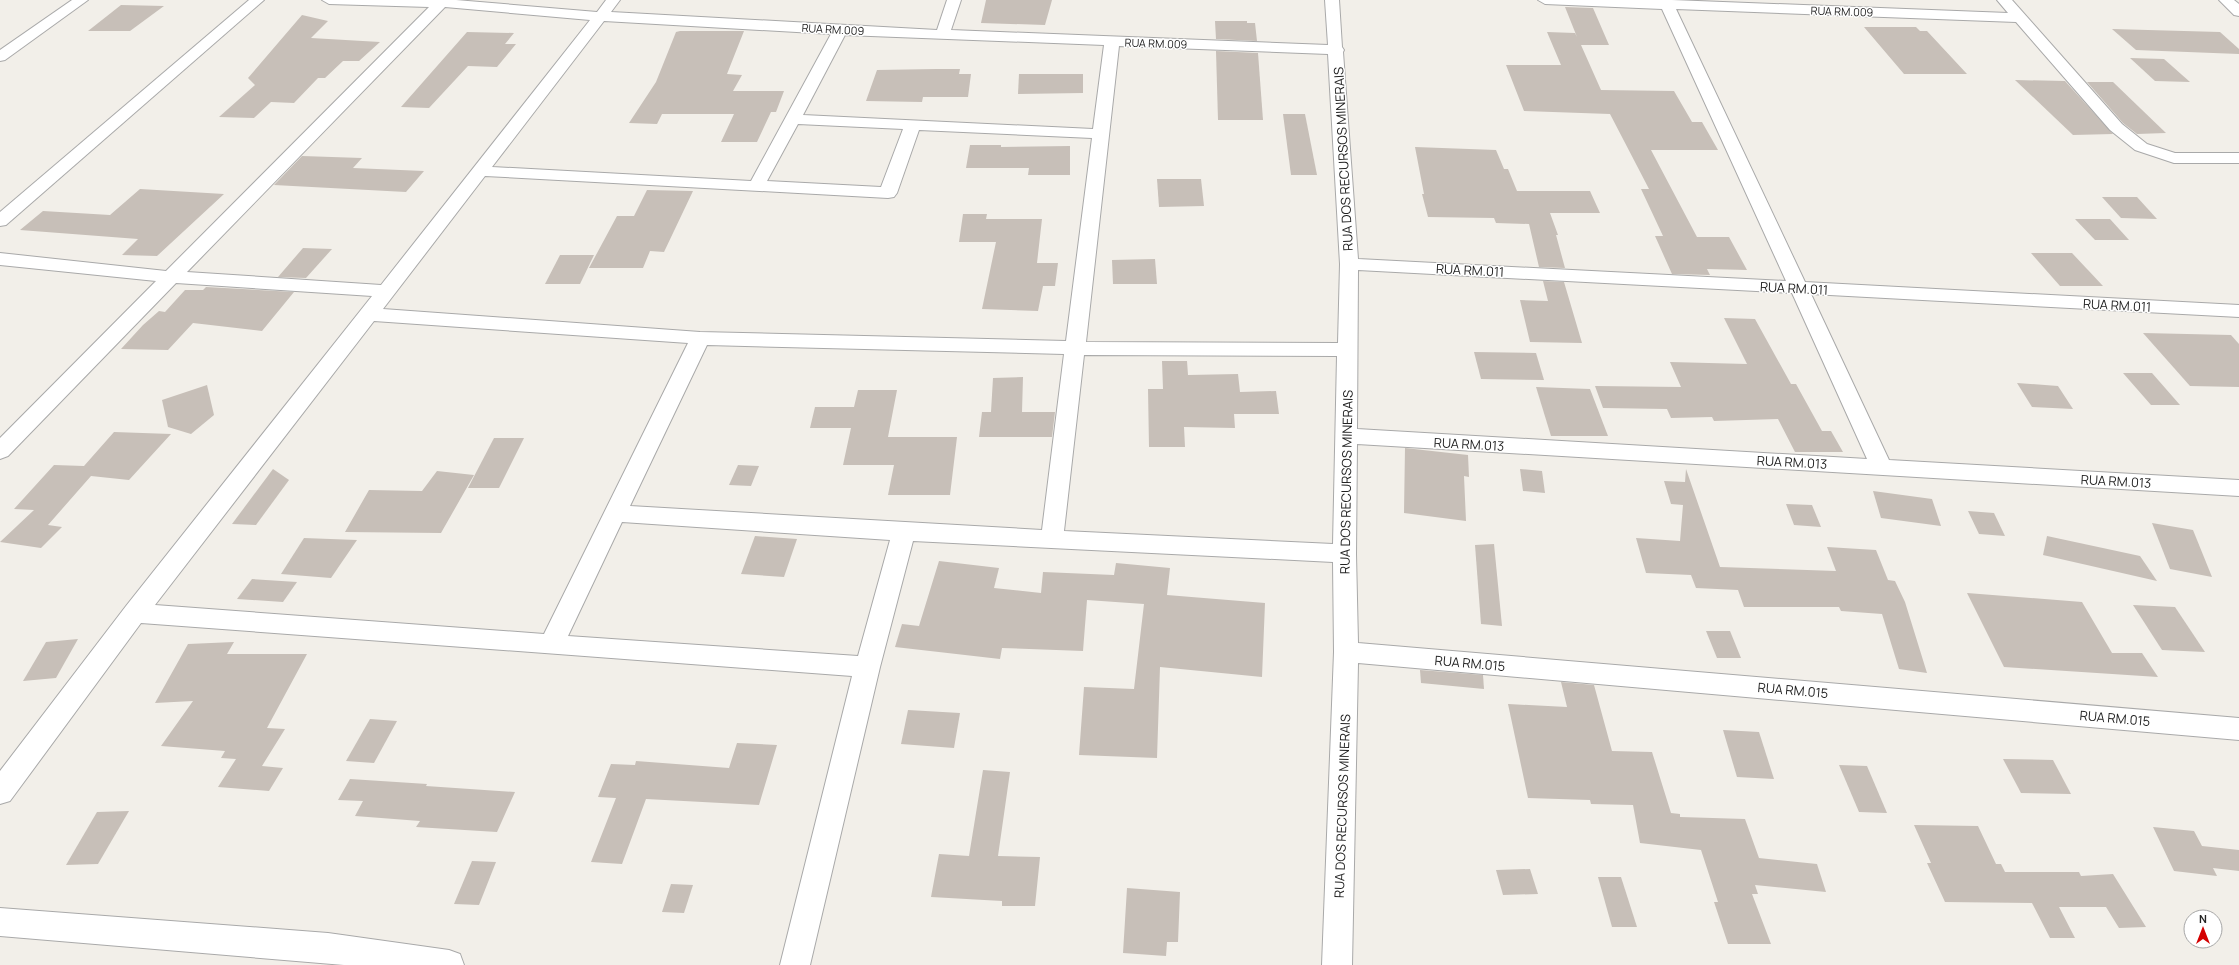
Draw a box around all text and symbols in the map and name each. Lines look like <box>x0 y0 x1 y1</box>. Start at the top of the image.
street label: RUA RM.009 <box>1810 2 1874 20</box>
street label: RUA RM.009 <box>801 20 865 38</box>
street label: RUA RM.009 <box>1124 34 1188 52</box>
street label: RUA DOS RECURSOS MINERAIS <box>1329 67 1357 251</box>
street label: RUA RM.011 <box>1435 259 1505 281</box>
street label: RUA RM.011 <box>1759 277 1829 299</box>
street label: RUA RM.011 <box>2082 294 2152 316</box>
street label: RUA DOS RECURSOS MINERAIS <box>1335 390 1357 574</box>
street label: RUA RM.013 <box>1433 433 1505 455</box>
street label: RUA RM.013 <box>1756 451 1828 473</box>
street label: RUA RM.013 <box>2080 470 2152 492</box>
street label: RUA RM.015 <box>1434 651 1506 675</box>
street label: RUA RM.015 <box>1757 678 1829 702</box>
street label: RUA RM.015 <box>2079 706 2151 730</box>
street label: RUA DOS RECURSOS MINERAIS <box>1330 714 1354 898</box>
north arrow <box>2183 909 2223 949</box>
text: N <box>2199 911 2207 926</box>

